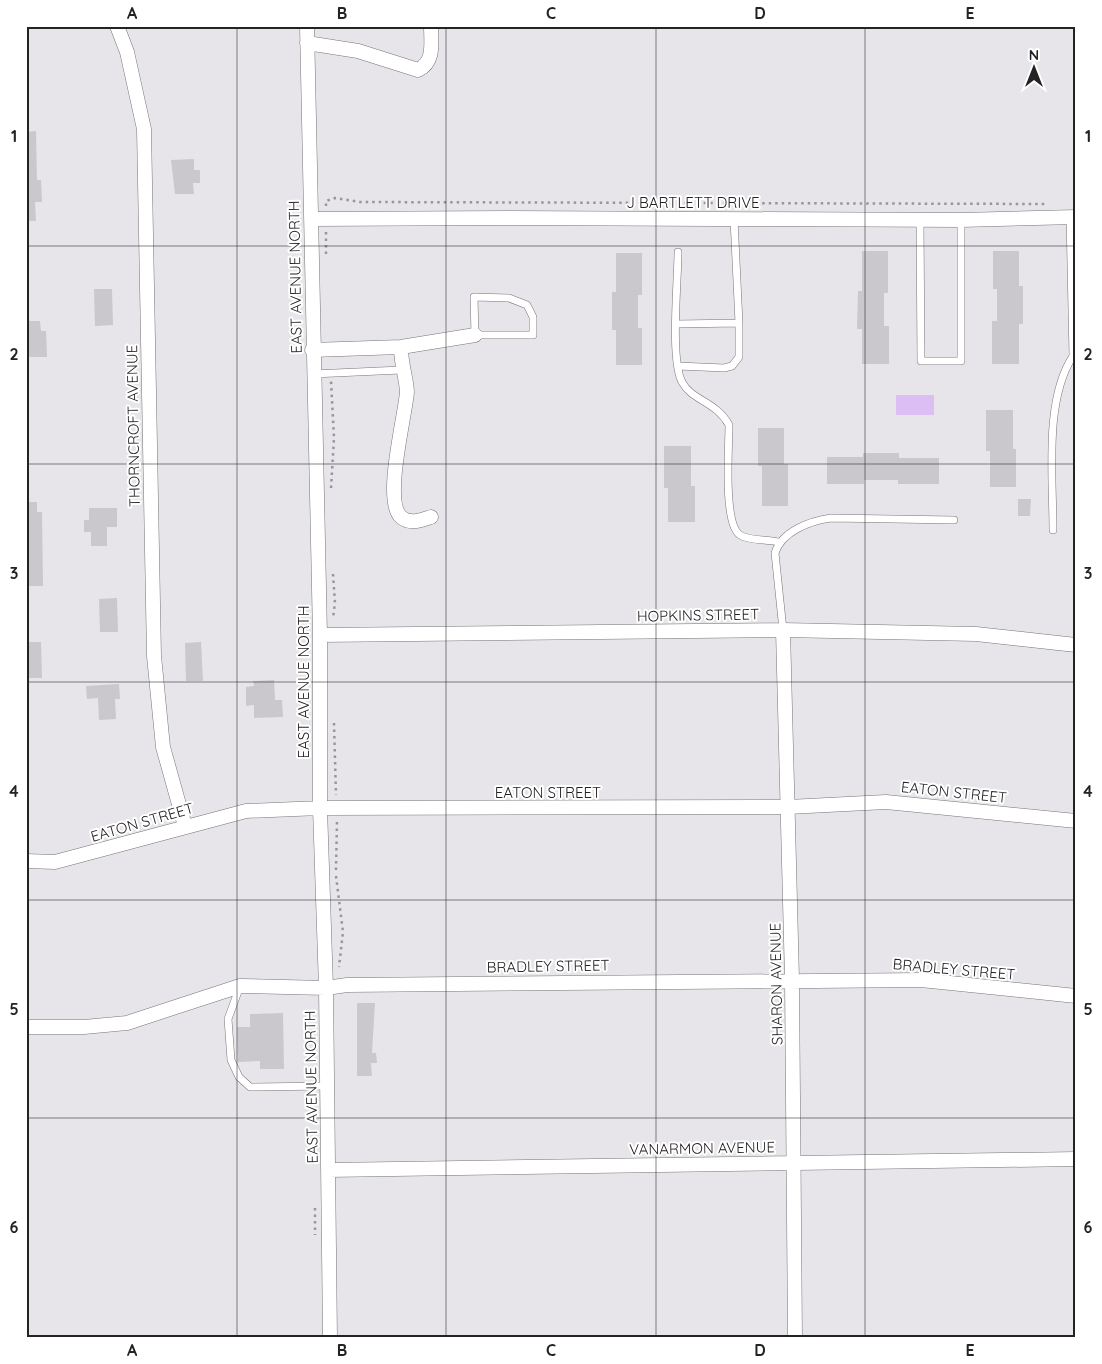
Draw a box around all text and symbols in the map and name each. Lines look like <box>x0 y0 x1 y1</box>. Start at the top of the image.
text: A <box>127 3 138 23</box>
text: B <box>337 3 347 23</box>
text: C <box>546 3 556 23</box>
text: D <box>754 3 766 23</box>
text: E <box>965 3 975 23</box>
north arrow <box>1010 42 1060 92</box>
text: N <box>1029 46 1039 64</box>
text: 1 <box>11 126 17 146</box>
text: 1 <box>1085 126 1091 146</box>
street label: J BARTLETT DRIVE <box>626 193 760 212</box>
street label: EAST AVENUE NORTH <box>284 200 306 354</box>
text: 2 <box>9 344 19 364</box>
text: 2 <box>1083 344 1093 364</box>
street label: THORNCROFT AVENUE <box>122 345 144 507</box>
text: 3 <box>10 563 18 583</box>
text: 3 <box>1084 563 1092 583</box>
street label: HOPKINS STREET <box>637 604 759 626</box>
street label: EAST AVENUE NORTH <box>294 606 313 758</box>
street label: EATON STREET <box>900 777 1008 807</box>
text: 4 <box>9 781 19 801</box>
text: 4 <box>1083 781 1093 801</box>
street label: EATON STREET <box>495 783 601 802</box>
street label: EATON STREET <box>88 798 196 846</box>
street label: SHARON AVENUE <box>765 923 787 1045</box>
street label: BRADLEY STREET <box>892 954 1016 984</box>
street label: BRADLEY STREET <box>486 955 610 977</box>
text: 5 <box>9 999 19 1019</box>
text: 5 <box>1083 999 1093 1019</box>
street label: EAST AVENUE NORTH <box>300 1010 322 1164</box>
street label: VANARMON AVENUE <box>629 1137 775 1159</box>
text: 6 <box>10 1217 19 1237</box>
text: 6 <box>1084 1217 1093 1237</box>
text: A <box>127 1340 138 1360</box>
text: B <box>337 1340 347 1360</box>
text: C <box>546 1340 556 1360</box>
text: D <box>754 1340 766 1360</box>
text: E <box>965 1340 975 1360</box>

